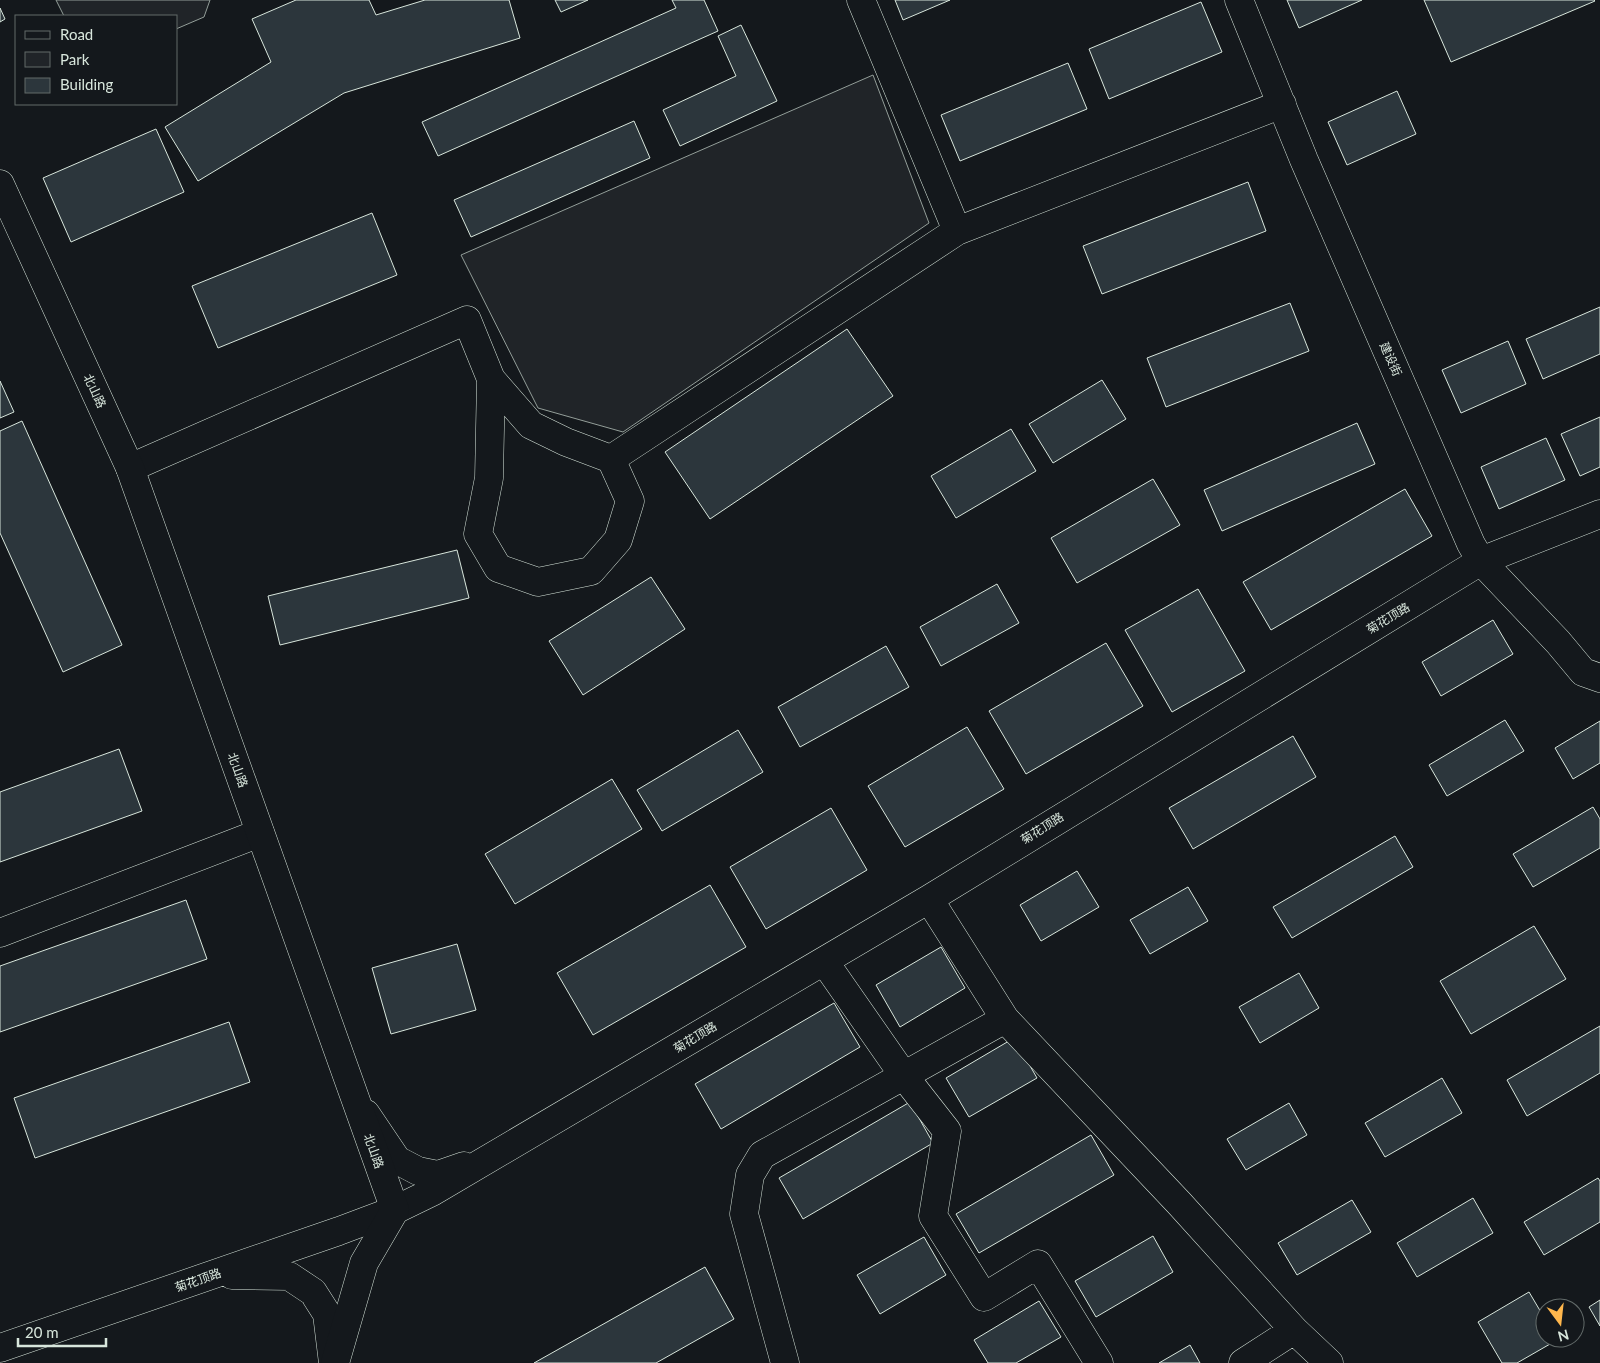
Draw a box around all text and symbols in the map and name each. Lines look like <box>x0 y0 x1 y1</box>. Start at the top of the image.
legend <box>15 15 178 105</box>
text: Road <box>60 25 93 43</box>
text: Park <box>60 50 90 68</box>
text: Building <box>60 75 113 93</box>
street label: 建设街 <box>1377 339 1405 379</box>
street label: 北山路 <box>81 372 109 410</box>
street label: 菊花顶路 <box>1364 599 1412 637</box>
street label: 北山路 <box>225 751 251 789</box>
street label: 菊花顶路 <box>1018 809 1066 847</box>
street label: 菊花顶路 <box>671 1018 719 1056</box>
street label: 北山路 <box>361 1132 387 1170</box>
street label: 菊花顶路 <box>173 1265 223 1295</box>
north arrow <box>1535 1298 1585 1348</box>
scale bar <box>18 1316 105 1348</box>
text: 20 m <box>25 1323 59 1341</box>
text: N <box>1556 1326 1571 1346</box>

